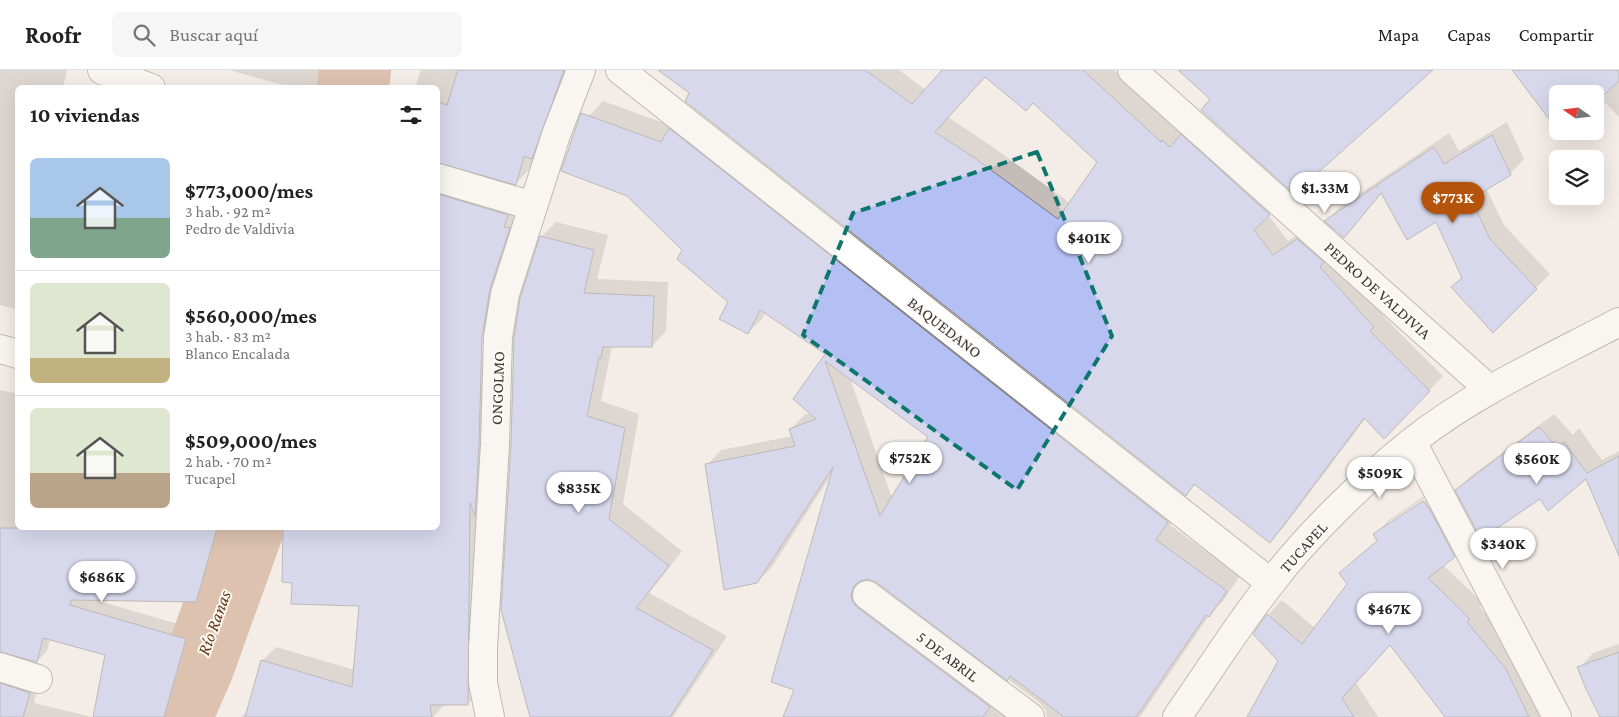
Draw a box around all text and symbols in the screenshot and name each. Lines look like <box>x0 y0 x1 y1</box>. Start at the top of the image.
search box <box>112 12 462 57</box>
text: Roofr <box>25 21 82 48</box>
icon: search <box>130 21 158 49</box>
text: Buscar aquí <box>170 24 258 45</box>
text: Mapa <box>1378 25 1419 45</box>
text: Capas <box>1447 25 1491 45</box>
text: Compartir <box>1519 25 1594 45</box>
north arrow <box>1549 85 1604 140</box>
map controls <box>1549 85 1604 205</box>
icon: filters <box>397 101 425 129</box>
text: 10 viviendas <box>30 103 140 127</box>
button: layers <box>1549 150 1604 205</box>
pin: $1.33M <box>1284 172 1366 214</box>
icon: home <box>70 178 130 238</box>
text: $773,000/mes <box>185 179 313 203</box>
text: $1.33M <box>1301 179 1349 196</box>
pin: $773K <box>1418 182 1488 224</box>
text: $773K <box>1432 189 1474 206</box>
text: 3 hab. · 92 m² <box>185 203 271 220</box>
text: Pedro de Valdivia <box>185 220 295 237</box>
pin: $401K <box>1054 222 1124 264</box>
text: $401K <box>1068 229 1110 246</box>
street label: PEDRO DE VALDIVIA <box>1321 238 1435 343</box>
street label: BAQUEDANO <box>905 293 985 361</box>
icon: home <box>70 303 130 363</box>
text: $560,000/mes <box>185 304 317 328</box>
text: 3 hab. · 83 m² <box>185 328 271 345</box>
text: Blanco Encalada <box>185 345 290 362</box>
street label: ONGOLMO <box>488 351 507 425</box>
icon: home <box>70 428 130 488</box>
text: $509,000/mes <box>185 429 317 453</box>
pin: $752K <box>875 442 945 484</box>
pin: $560K <box>1502 442 1572 485</box>
text: $752K <box>889 449 931 466</box>
text: $560K <box>1515 450 1559 467</box>
text: 2 hab. · 70 m² <box>185 453 271 470</box>
pin: $509K <box>1345 456 1415 499</box>
text: $509K <box>1358 464 1402 481</box>
text: Tucapel <box>185 470 236 487</box>
pin: $835K <box>544 472 614 514</box>
text: $835K <box>557 479 601 496</box>
street label: TUCAPEL <box>1276 519 1330 576</box>
pin: $340K <box>1468 528 1538 570</box>
text: $340K <box>1481 535 1525 552</box>
pin: $686K <box>67 560 137 603</box>
text: $686K <box>80 568 125 585</box>
water label: Río Ranas <box>193 588 235 658</box>
pin: $467K <box>1354 592 1424 635</box>
text: $467K <box>1368 600 1410 617</box>
street label: 5 DE ABRIL <box>914 628 982 685</box>

